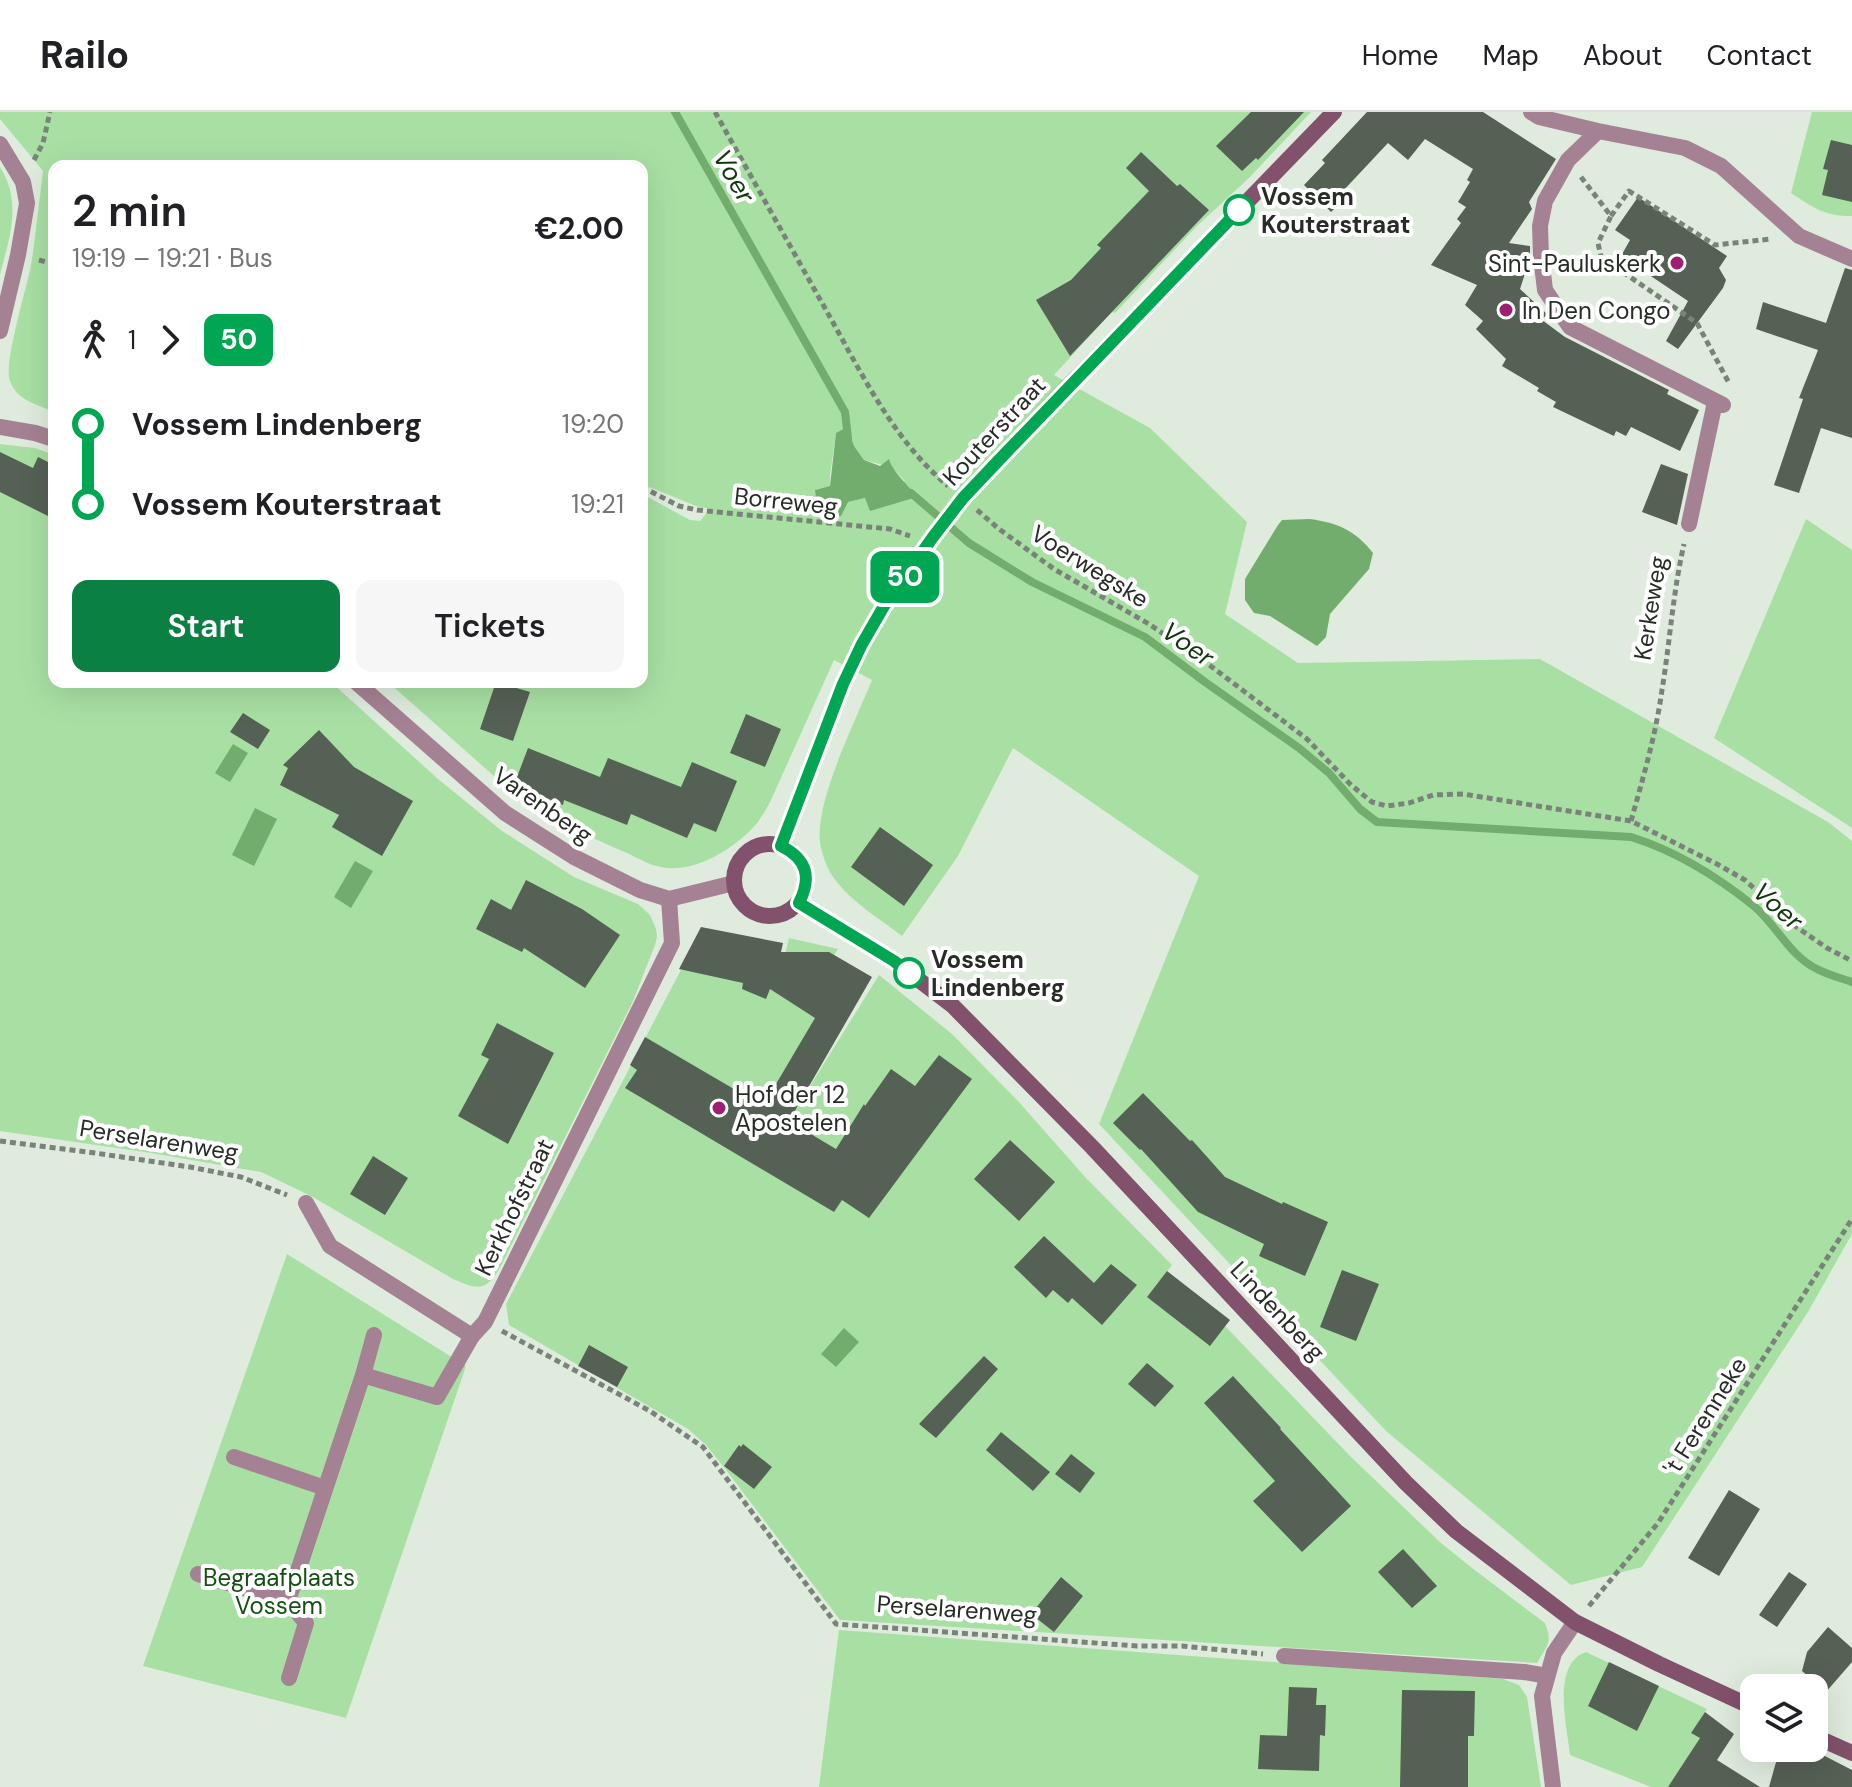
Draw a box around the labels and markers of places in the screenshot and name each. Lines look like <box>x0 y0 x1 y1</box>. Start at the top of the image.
place label: Vossem Kouterstraat <box>1261 181 1410 240</box>
marker: Vossem Kouterstraat <box>1224 195 1254 225</box>
place label: Sint-Pauluskerk <box>1488 248 1661 279</box>
marker: Sint-Pauluskerk <box>1668 254 1686 272</box>
place label: In Den Congo <box>1522 295 1670 326</box>
marker: In Den Congo <box>1497 301 1515 319</box>
place label: Vossem Lindenberg <box>931 944 1065 1003</box>
marker: Vossem Lindenberg <box>894 958 924 988</box>
place label: Hof der 12 Apostelen <box>735 1079 847 1138</box>
marker: Hof der 12 Apostelen <box>710 1099 728 1117</box>

